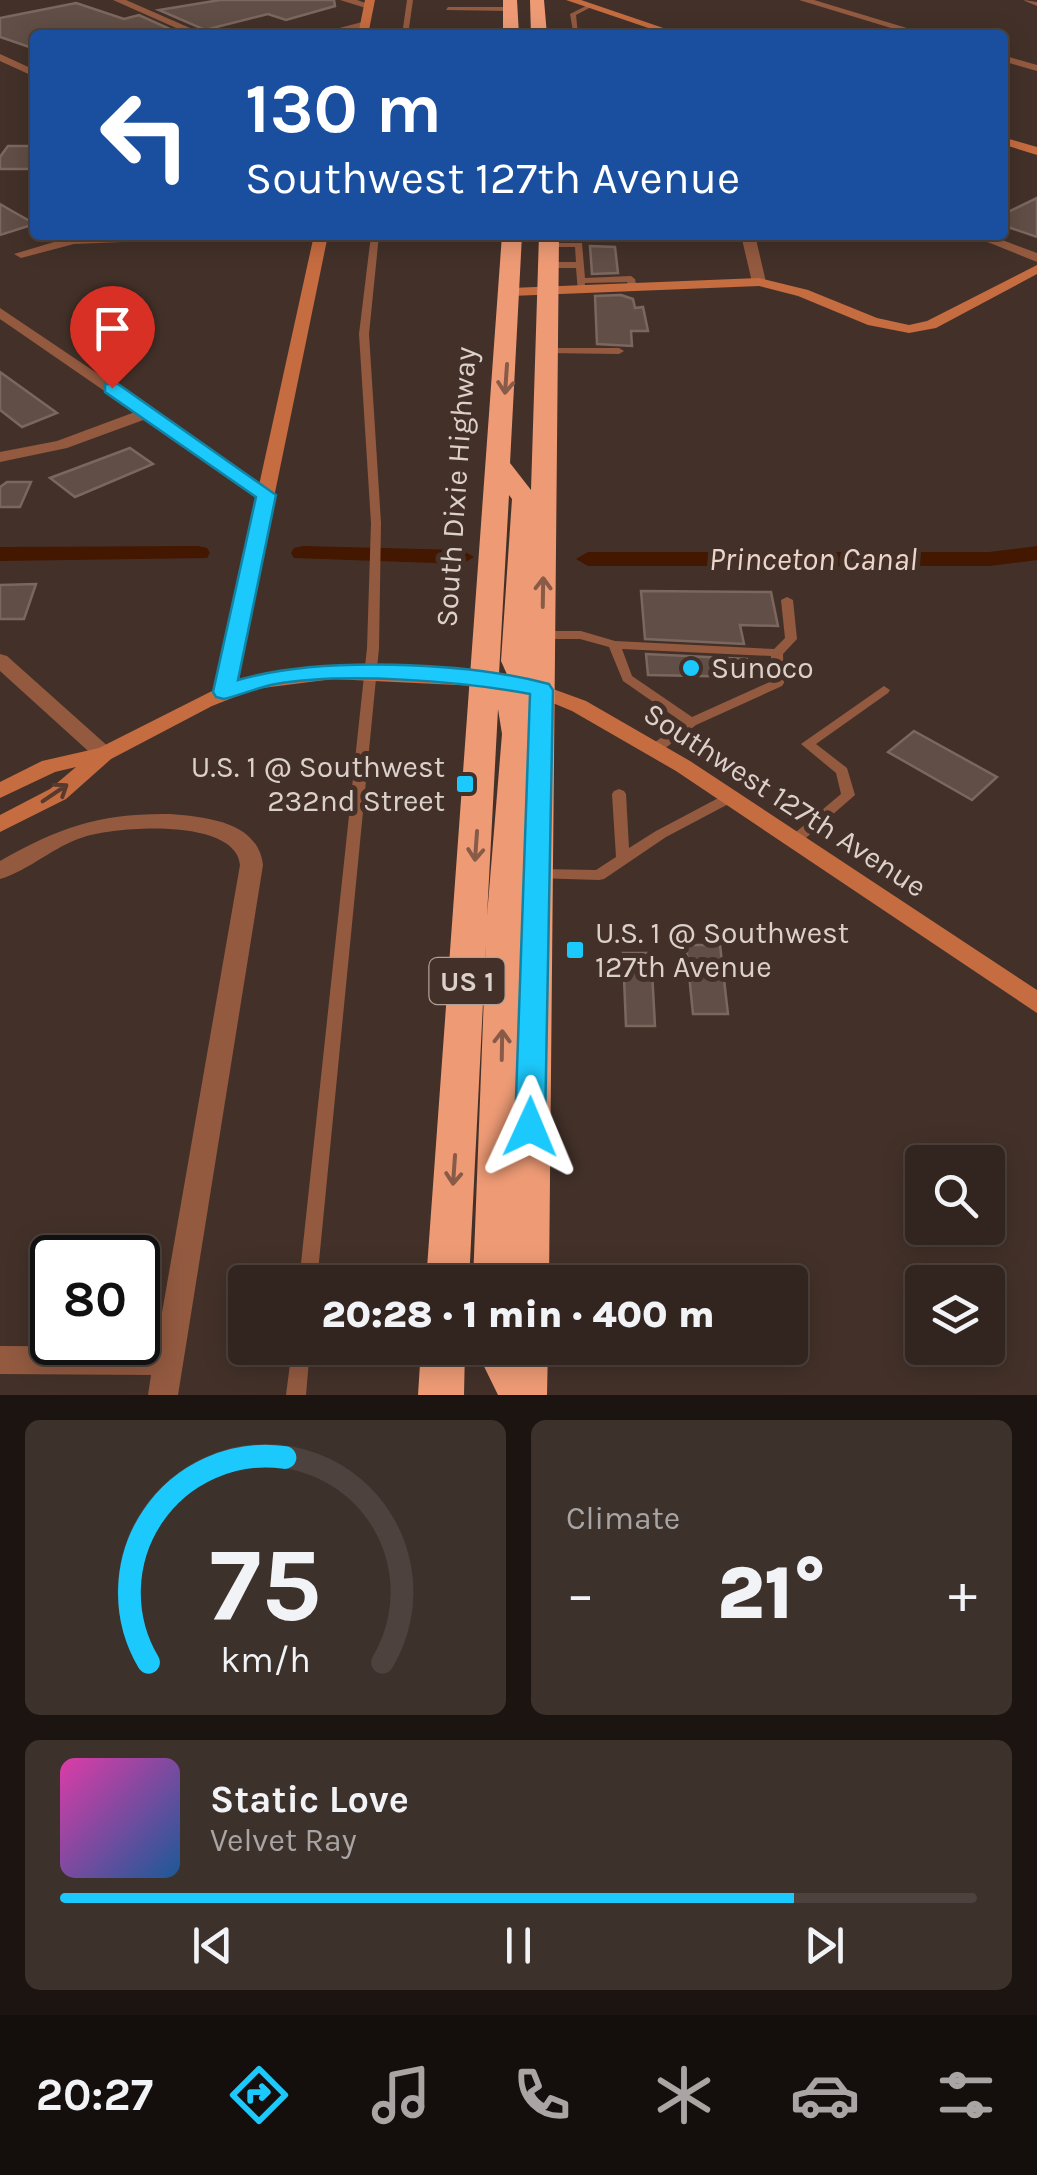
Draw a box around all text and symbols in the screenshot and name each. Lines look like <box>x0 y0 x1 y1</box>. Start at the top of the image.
text: 130 m <box>245 68 442 150</box>
icon: left <box>80 70 210 200</box>
text: Southwest 127th Avenue <box>245 152 740 204</box>
pin <box>70 286 155 389</box>
icon: arrive <box>85 301 140 356</box>
street label: South Dixie Highway <box>428 346 484 628</box>
one-way arrow <box>496 362 515 394</box>
water label: Princeton Canal <box>709 541 917 578</box>
one-way arrow <box>534 576 553 609</box>
place label: Sunoco <box>711 650 814 686</box>
marker: Sunoco <box>680 657 702 679</box>
street label: Southwest 127th Avenue <box>637 695 933 905</box>
place label: U.S. 1 @ Southwest 232nd Street <box>191 749 445 819</box>
marker: U.S. 1 @ Southwest 232nd Street <box>454 773 476 795</box>
one-way arrow <box>40 783 68 804</box>
one-way arrow <box>466 829 485 861</box>
place label: U.S. 1 @ Southwest 127th Avenue <box>595 915 849 985</box>
marker: U.S. 1 @ Southwest 127th Avenue <box>564 939 586 961</box>
road number: US 1 <box>430 958 504 1004</box>
one-way arrow <box>492 1030 512 1062</box>
position arrow <box>478 1075 582 1179</box>
map controls <box>905 1145 1005 1365</box>
button: search <box>905 1145 1005 1245</box>
one-way arrow <box>444 1154 463 1186</box>
speed limit sign: 80 <box>30 1235 160 1365</box>
button: layers <box>905 1265 1005 1365</box>
text: 20:28 · 1 min · 400 m <box>321 1292 715 1337</box>
text: Climate <box>566 1500 680 1537</box>
text: 75 <box>209 1525 322 1646</box>
text: 21° <box>717 1549 826 1637</box>
text: − <box>566 1562 595 1626</box>
text: + <box>948 1562 977 1626</box>
text: km/h <box>220 1639 311 1681</box>
text: Static Love <box>210 1777 409 1822</box>
text: Velvet Ray <box>210 1822 357 1859</box>
icon: previous <box>185 1918 240 1973</box>
icon: pause <box>491 1918 546 1973</box>
icon: next <box>797 1918 852 1973</box>
icon: directions <box>224 2060 294 2130</box>
icon: music <box>366 2060 436 2130</box>
icon: phone <box>507 2060 577 2130</box>
icon: climate <box>649 2060 719 2130</box>
icon: car <box>790 2060 860 2130</box>
icon: filters <box>931 2060 1001 2130</box>
text: 20:27 <box>36 2069 153 2121</box>

